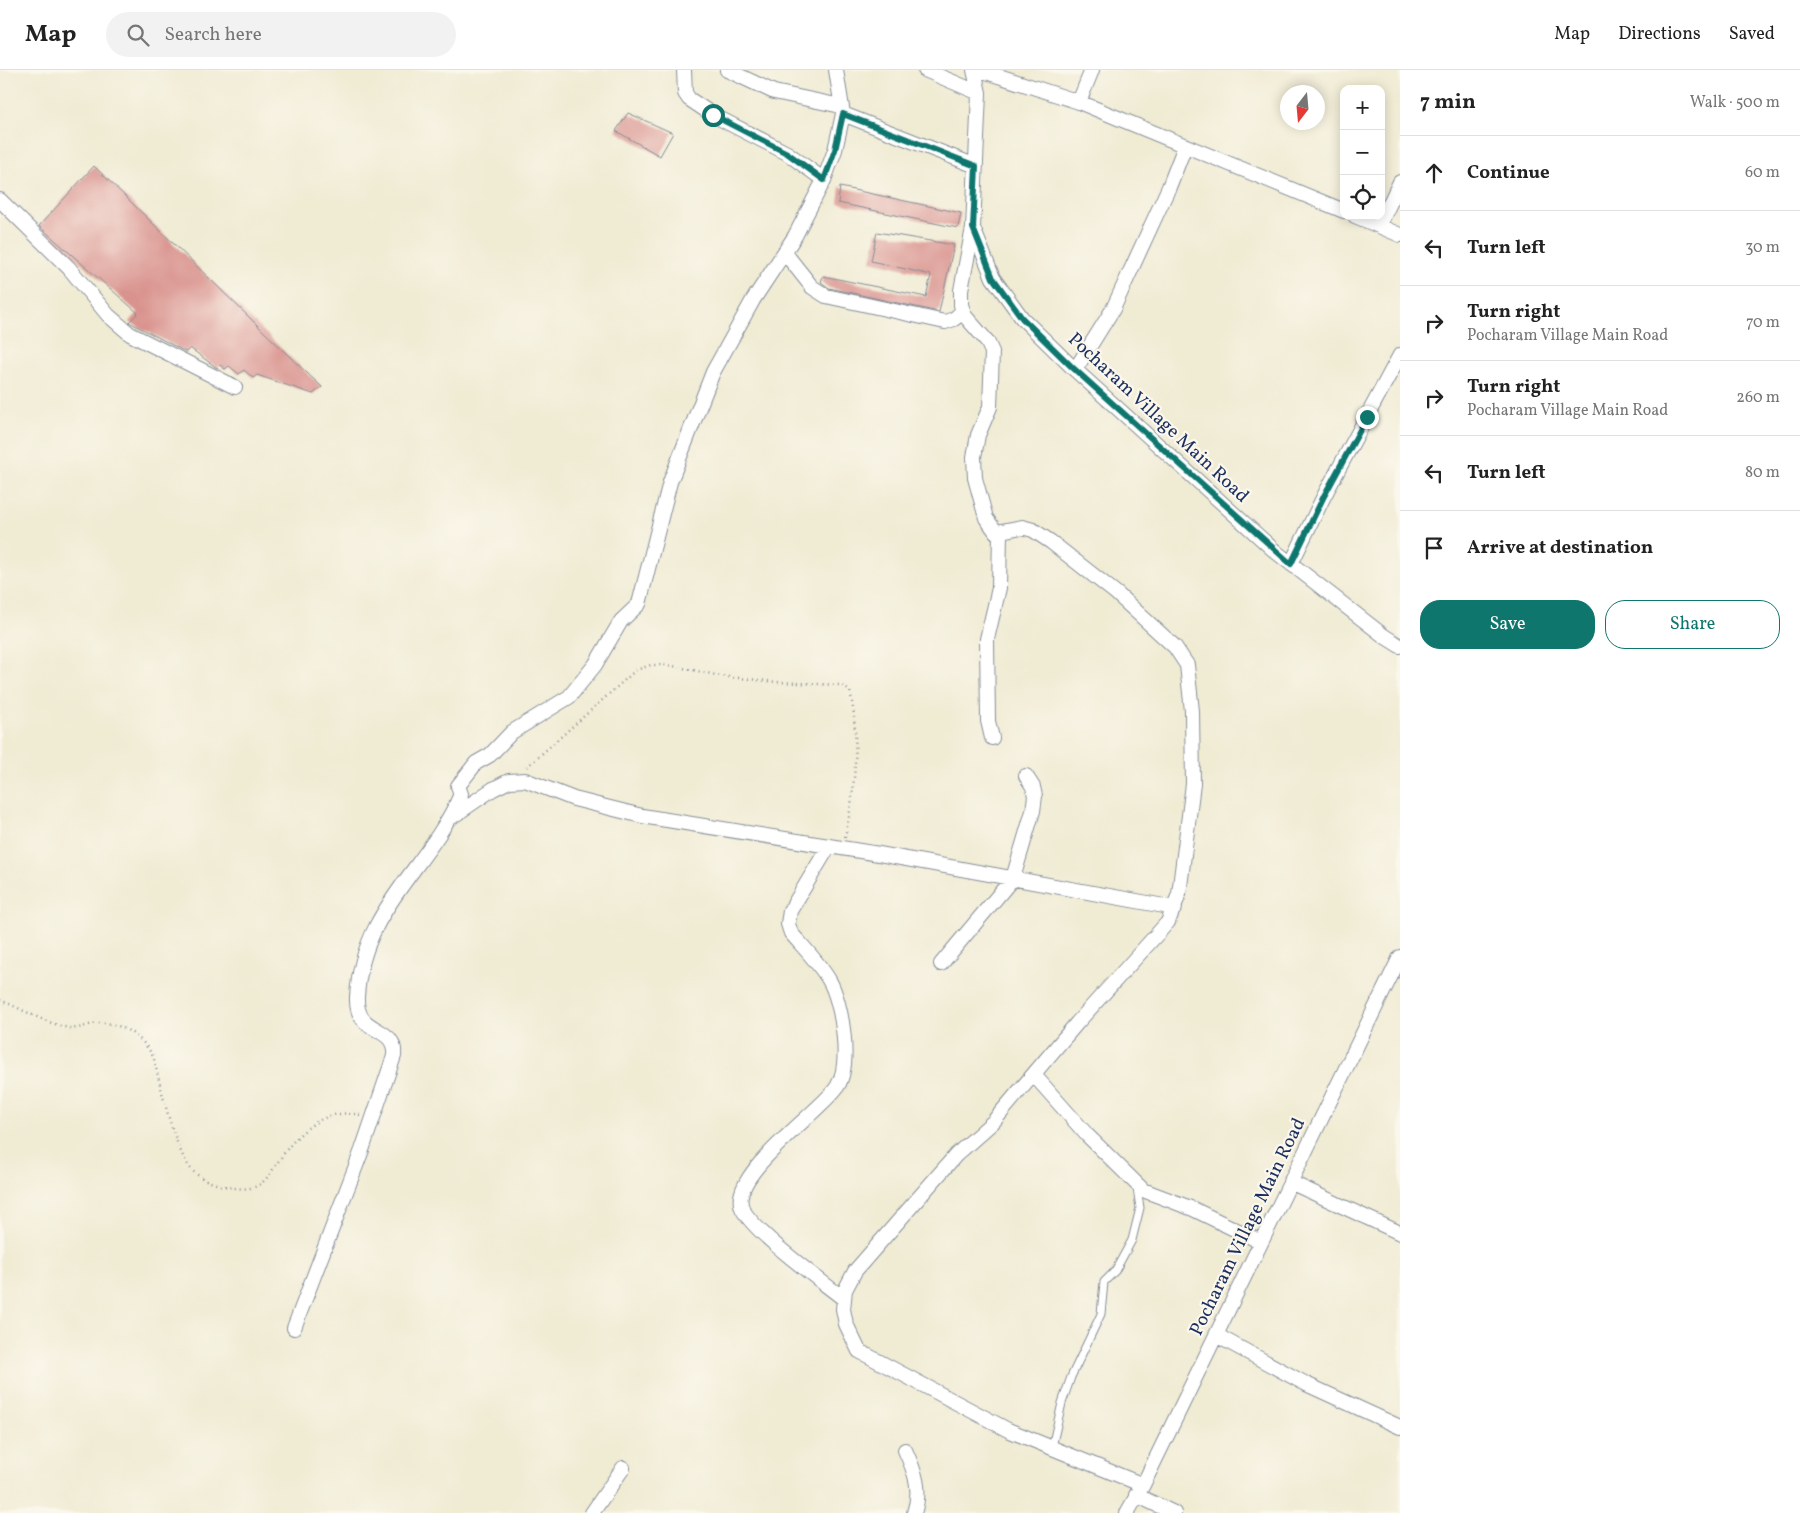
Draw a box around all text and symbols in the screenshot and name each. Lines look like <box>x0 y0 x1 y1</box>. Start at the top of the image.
search box <box>106 12 456 57</box>
text: Map <box>25 18 76 52</box>
icon: search <box>124 21 152 49</box>
text: Search here <box>164 22 262 48</box>
text: Map <box>1554 22 1590 47</box>
text: Directions <box>1618 22 1701 47</box>
text: Saved <box>1729 22 1775 47</box>
north arrow <box>1280 85 1325 130</box>
map controls <box>1340 85 1385 220</box>
button: + <box>1340 85 1385 130</box>
text: 7 min <box>1420 88 1476 117</box>
text: Walk · 500 m <box>1690 92 1780 114</box>
route start <box>702 104 725 127</box>
button: − <box>1340 130 1385 175</box>
icon: ahead <box>1420 159 1448 187</box>
text: Continue <box>1467 160 1550 186</box>
text: 60 m <box>1745 162 1780 184</box>
button: locate <box>1340 175 1385 220</box>
icon: left <box>1420 234 1448 262</box>
text: Turn left <box>1467 235 1546 261</box>
text: 30 m <box>1745 237 1780 259</box>
text: Turn right <box>1467 299 1560 325</box>
icon: right <box>1420 309 1448 337</box>
text: 70 m <box>1746 312 1780 334</box>
text: Pocharam Village Main Road <box>1467 325 1668 347</box>
street label: Pocharam Village Main Road <box>1062 327 1254 509</box>
text: Turn right <box>1467 374 1560 400</box>
icon: right <box>1420 384 1448 412</box>
text: 260 m <box>1736 387 1780 409</box>
text: Pocharam Village Main Road <box>1467 400 1668 422</box>
route end <box>1356 406 1379 429</box>
icon: left <box>1420 459 1448 487</box>
text: Turn left <box>1467 460 1546 486</box>
text: 80 m <box>1745 462 1780 484</box>
icon: arrive <box>1420 534 1448 562</box>
text: Arrive at destination <box>1467 535 1653 561</box>
button: Save <box>1420 600 1595 649</box>
button: Share <box>1605 600 1780 649</box>
street label: Pocharam Village Main Road <box>1184 1114 1312 1340</box>

